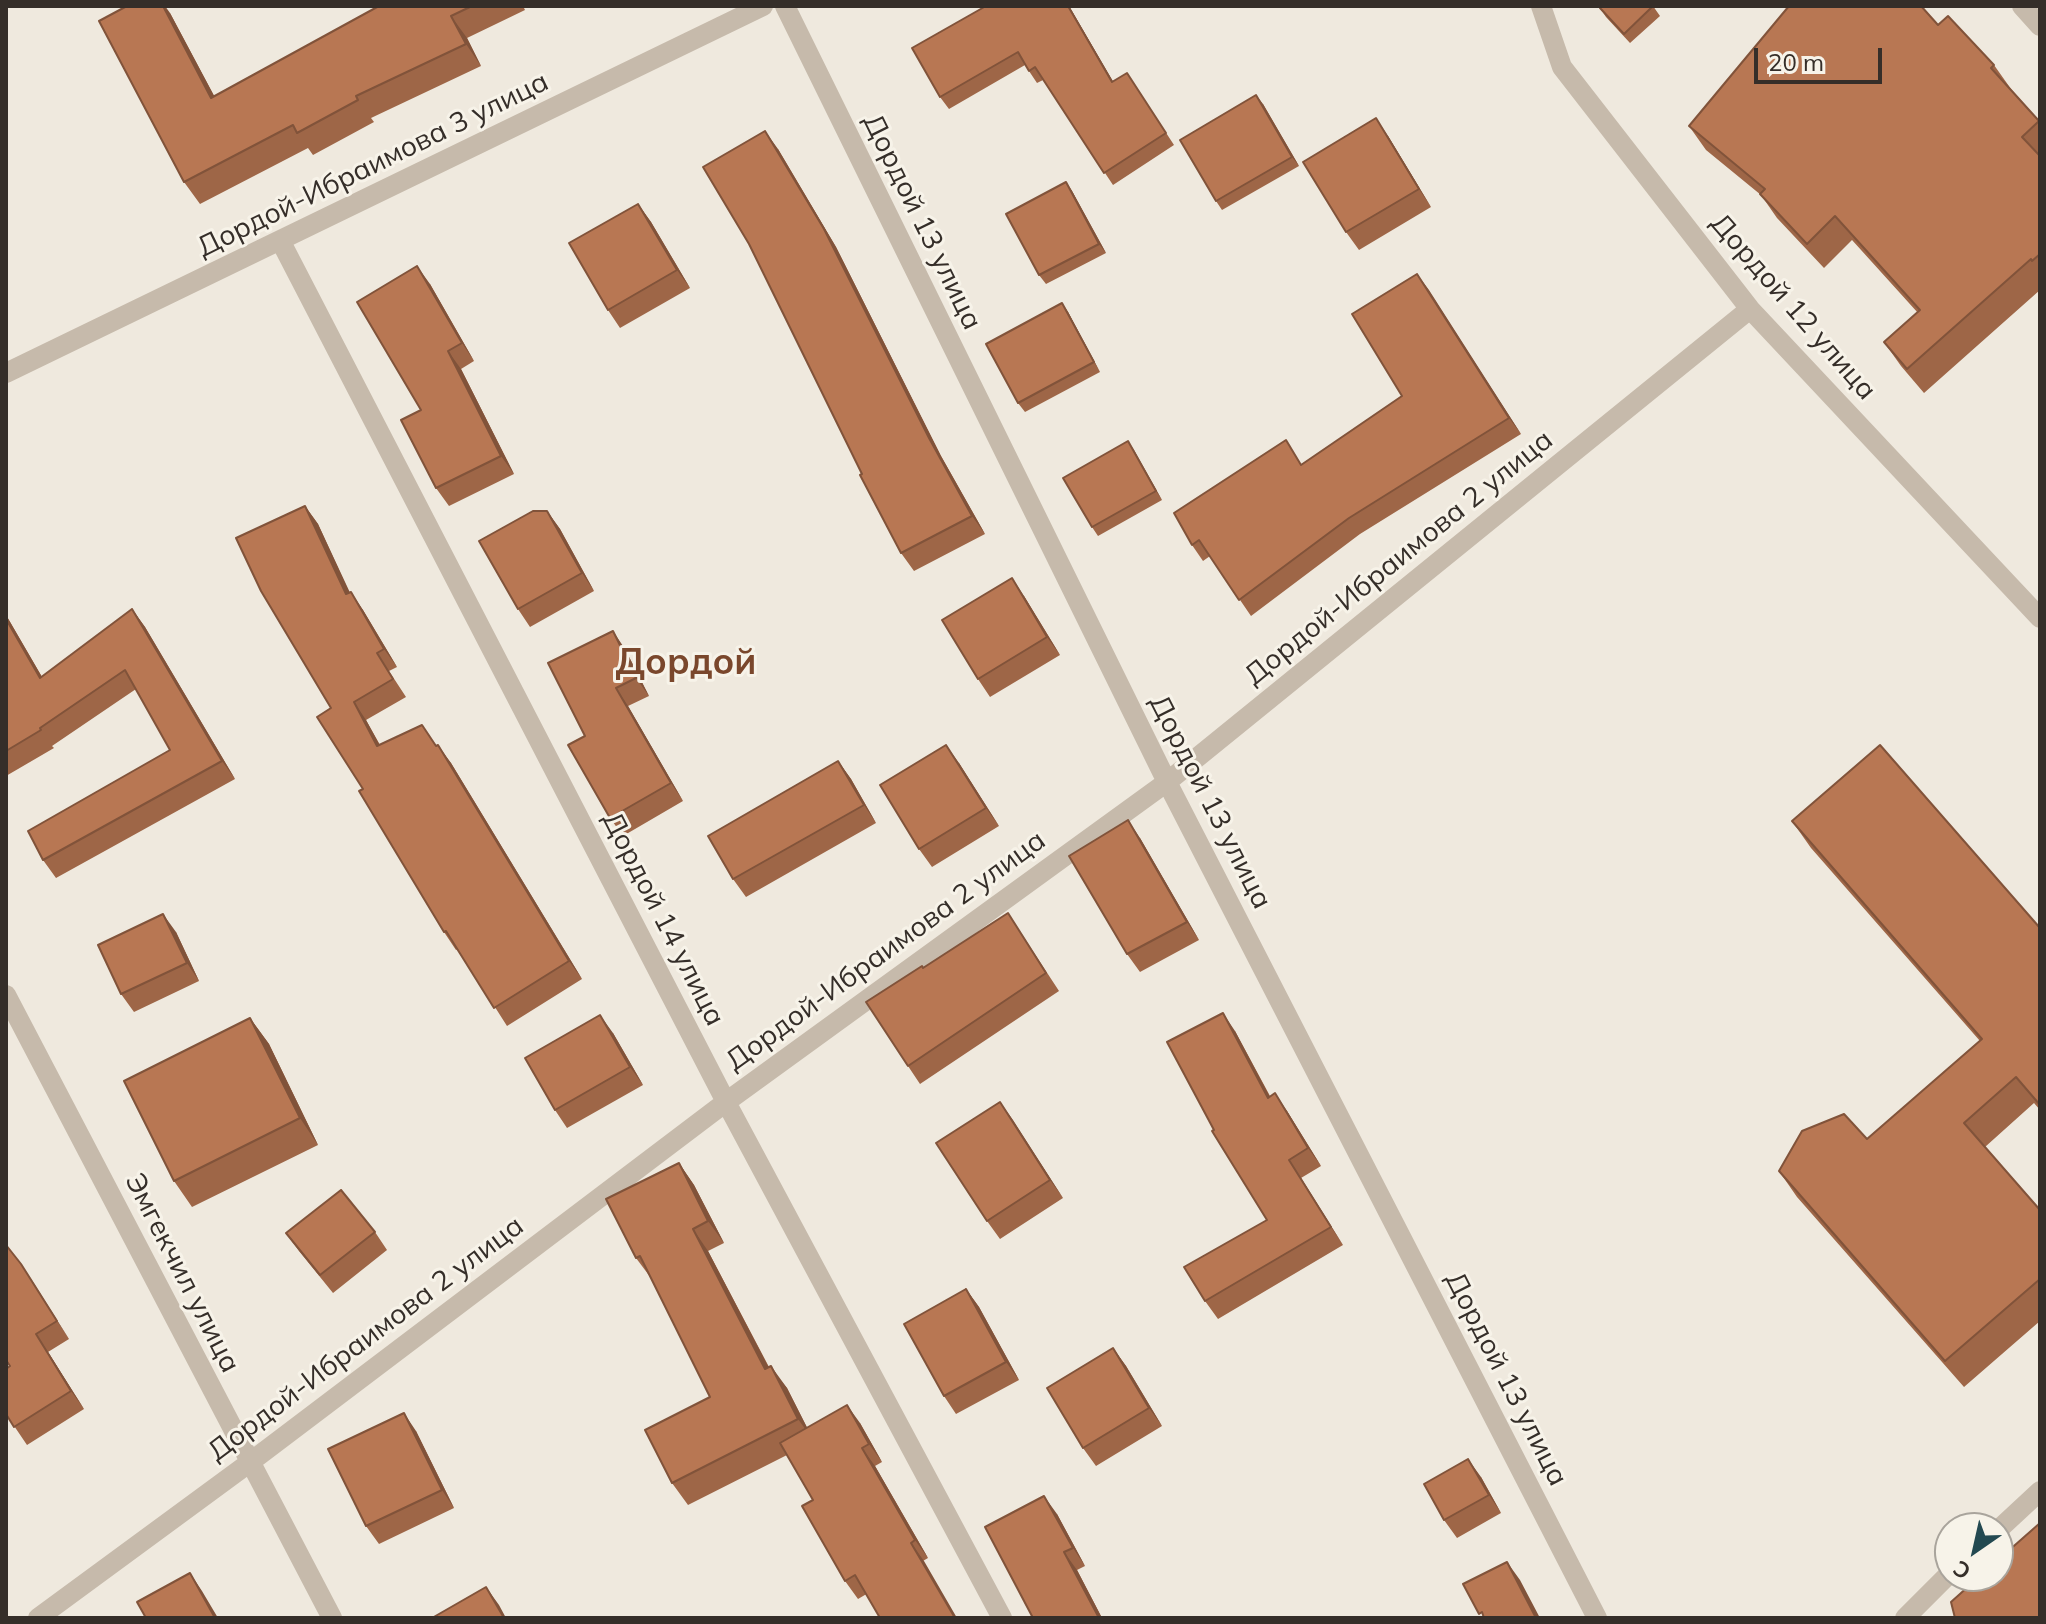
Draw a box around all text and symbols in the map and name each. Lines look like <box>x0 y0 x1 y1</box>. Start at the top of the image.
scale bar <box>1758 32 1886 82</box>
text: 20 m <box>1768 47 1824 77</box>
street label: Дордой-Ибраимова 3 улица <box>192 65 554 265</box>
street label: Дордой 13 улица <box>855 109 989 335</box>
street label: Дордой 12 улица <box>1703 207 1883 407</box>
street label: Дордой-Ибраимова 2 улица <box>1238 423 1560 693</box>
district label: Дордой <box>616 641 756 685</box>
street label: Дордой 13 улица <box>1142 689 1278 915</box>
street label: Дордой 14 улица <box>595 806 731 1032</box>
street label: Дордой-Ибраимова 2 улица <box>720 824 1052 1078</box>
street label: Эмгекчил улица <box>117 1168 247 1378</box>
street label: Дордой-Ибраимова 2 улица <box>202 1209 530 1469</box>
street label: Дордой 13 улица <box>1438 1266 1574 1492</box>
north arrow <box>1934 1512 2014 1592</box>
text: С <box>1948 1554 1976 1586</box>

